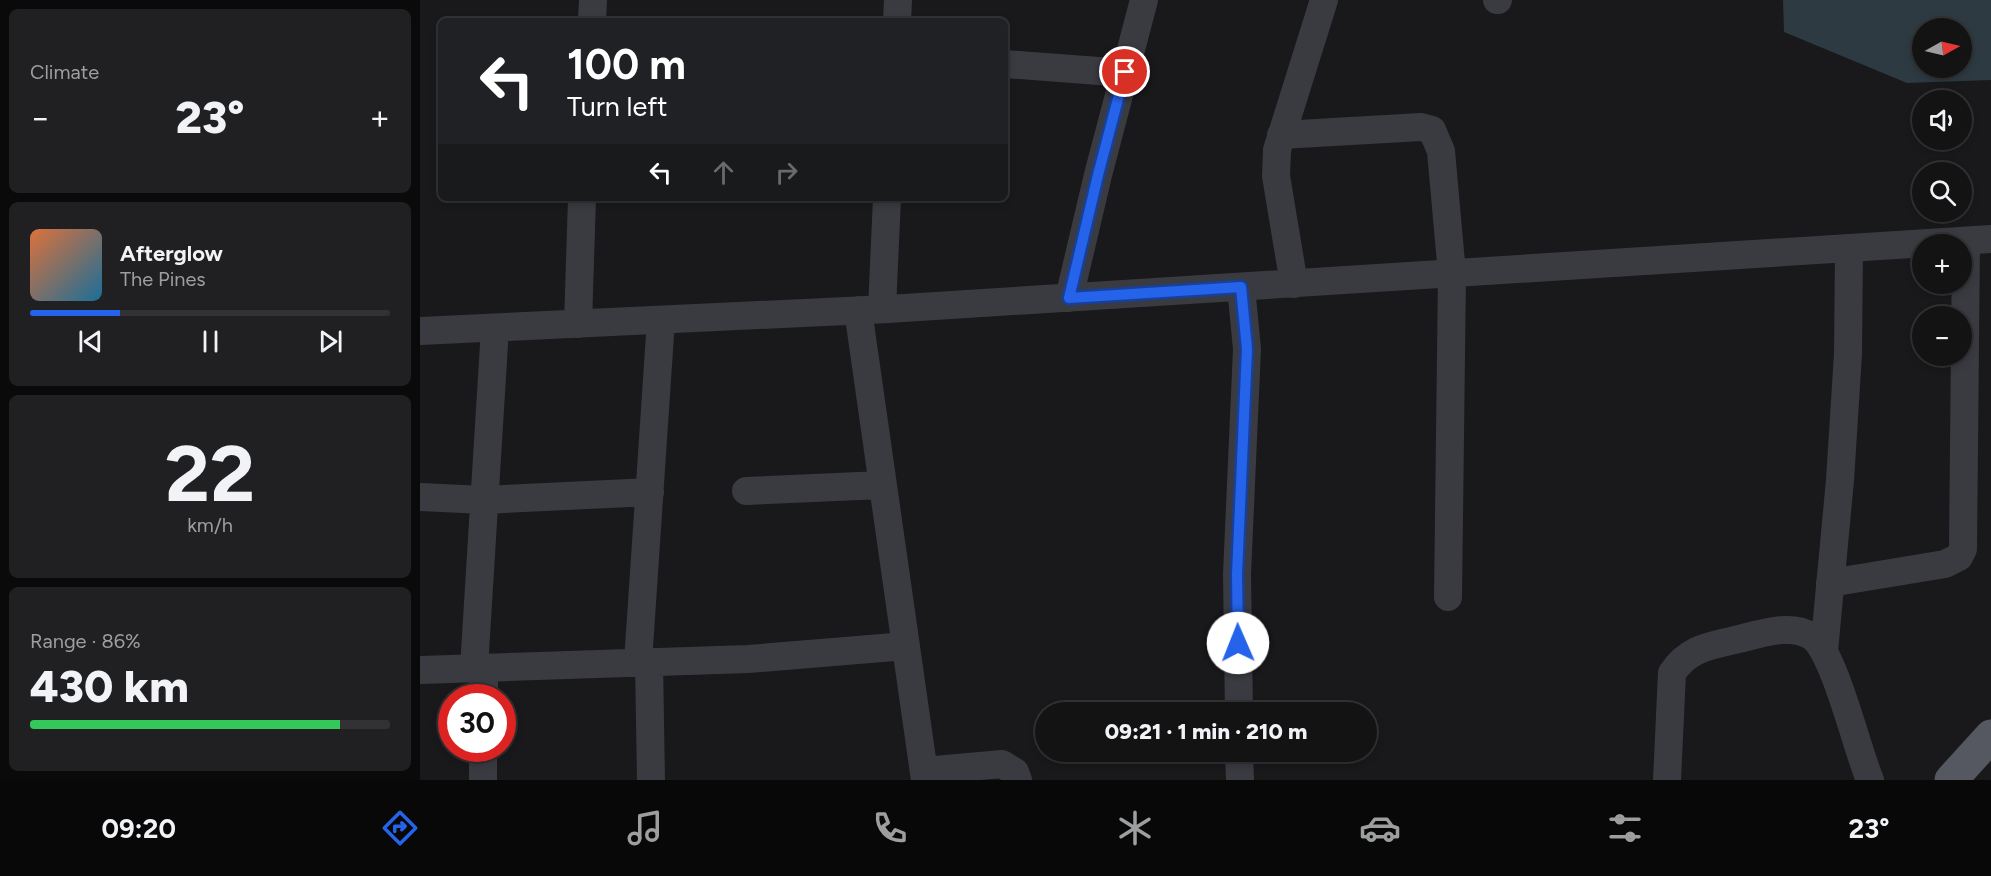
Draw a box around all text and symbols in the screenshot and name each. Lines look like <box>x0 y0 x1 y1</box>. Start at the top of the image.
north arrow <box>1912 18 1972 78</box>
map controls <box>1912 18 1972 366</box>
text: 100 m <box>567 39 686 90</box>
icon: left <box>468 42 546 120</box>
pin <box>1099 46 1150 97</box>
icon: arrive <box>1108 55 1141 88</box>
text: Climate <box>30 60 99 84</box>
text: 23° <box>176 90 244 144</box>
text: Turn left <box>567 90 667 123</box>
button: sound <box>1912 90 1972 150</box>
text: − <box>30 98 51 137</box>
text: + <box>369 98 390 137</box>
icon: left <box>644 156 677 189</box>
icon: ahead <box>707 156 740 189</box>
icon: right <box>770 156 803 189</box>
button: search <box>1912 162 1972 222</box>
button: + <box>1912 234 1972 294</box>
text: Afterglow <box>120 240 223 267</box>
text: The Pines <box>120 267 206 291</box>
button: − <box>1912 306 1972 366</box>
icon: previous <box>74 325 107 358</box>
icon: pause <box>194 325 227 358</box>
icon: next <box>314 325 347 358</box>
text: 22 <box>165 427 255 521</box>
text: km/h <box>187 513 233 537</box>
position arrow <box>1206 611 1270 675</box>
text: Range · 86% <box>30 629 141 653</box>
text: 430 km <box>30 659 189 713</box>
speed limit sign: 30 <box>438 684 516 762</box>
text: 09:21 · 1 min · 210 m <box>1105 718 1307 745</box>
icon: directions <box>379 807 421 849</box>
icon: music <box>624 807 666 849</box>
icon: phone <box>869 807 911 849</box>
icon: climate <box>1114 807 1156 849</box>
icon: car <box>1359 807 1401 849</box>
icon: filters <box>1604 807 1646 849</box>
text: 09:20 <box>101 812 176 845</box>
text: 23° <box>1849 812 1889 845</box>

